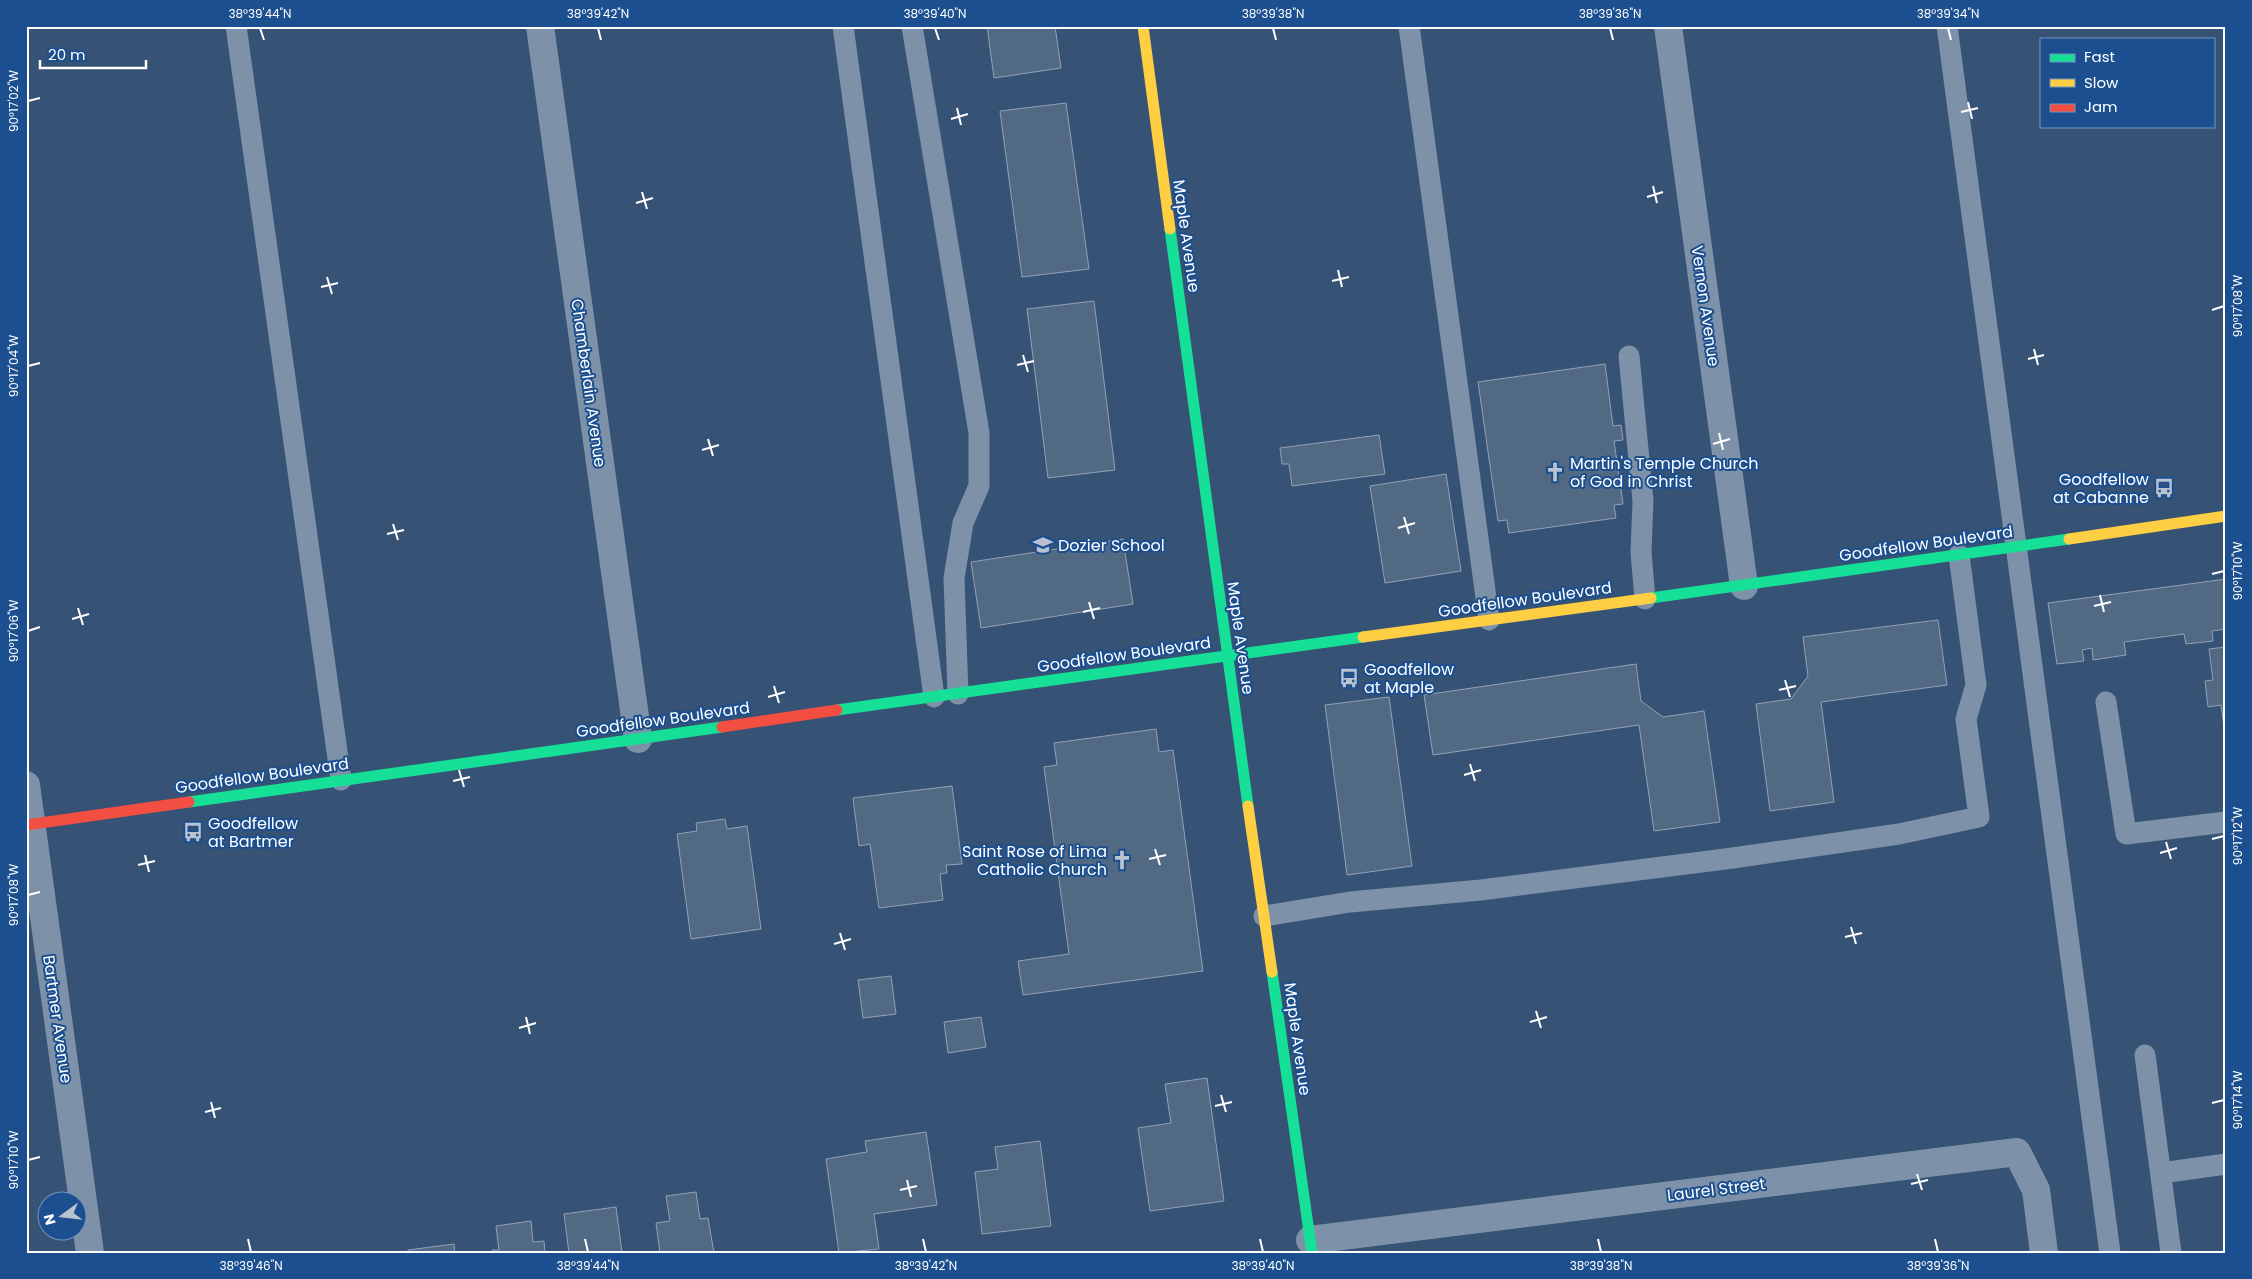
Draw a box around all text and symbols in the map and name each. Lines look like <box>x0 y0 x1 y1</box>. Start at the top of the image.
text: 38°39'44"N <box>228 5 292 22</box>
text: 38°39'42"N <box>567 5 629 22</box>
text: 38°39'40"N <box>903 5 967 22</box>
text: 38°39'38"N <box>1242 5 1304 22</box>
text: 38°39'36"N <box>1579 5 1641 22</box>
text: 38°39'34"N <box>1917 5 1979 22</box>
scale bar <box>40 38 146 70</box>
legend <box>2040 38 2214 128</box>
text: 20 m <box>48 44 86 65</box>
text: Fast <box>2084 46 2115 67</box>
text: 90°17'02"W <box>5 70 22 132</box>
text: Slow <box>2084 72 2119 93</box>
text: Jam <box>2084 96 2118 117</box>
street label: Maple Avenue <box>1167 178 1206 294</box>
street label: Vernon Avenue <box>1686 244 1725 368</box>
text: 90°17'08"W <box>2229 274 2246 337</box>
street label: Chamberlain Avenue <box>565 297 612 469</box>
text: 90°17'04"W <box>5 334 22 397</box>
place label: Martin's Temple Church of God in Christ <box>1570 452 1758 493</box>
church icon: Martin's Temple Church of God in Christ <box>1544 461 1566 483</box>
place label: Goodfellow at Cabanne <box>2053 468 2149 509</box>
bus stop icon: Goodfellow at Cabanne <box>2153 477 2175 499</box>
street label: Goodfellow Boulevard <box>1838 520 2014 567</box>
school or university icon: Dozier School <box>1032 534 1054 556</box>
place label: Dozier School <box>1058 534 1165 557</box>
text: 90°17'10"W <box>2229 541 2246 600</box>
street label: Goodfellow Boulevard <box>1437 576 1613 623</box>
street label: Maple Avenue <box>1221 580 1260 696</box>
text: 90°17'06"W <box>5 599 22 662</box>
street label: Goodfellow Boulevard <box>1036 631 1212 678</box>
place label: Goodfellow at Maple <box>1364 658 1454 699</box>
bus stop icon: Goodfellow at Maple <box>1338 667 1360 689</box>
street label: Goodfellow Boulevard <box>575 696 751 743</box>
street label: Goodfellow Boulevard <box>174 752 350 799</box>
text: 90°17'12"W <box>2229 807 2246 865</box>
place label: Goodfellow at Bartmer <box>208 812 298 853</box>
bus stop icon: Goodfellow at Bartmer <box>182 821 204 843</box>
place label: Saint Rose of Lima Catholic Church <box>962 840 1107 881</box>
church icon: Saint Rose of Lima Catholic Church <box>1111 849 1133 871</box>
text: 90°17'08"W <box>5 863 22 926</box>
street label: Bartmer Avenue <box>37 954 78 1085</box>
street label: Maple Avenue <box>1278 981 1317 1097</box>
text: 90°17'14"W <box>2229 1070 2246 1129</box>
text: 90°17'10"W <box>5 1130 22 1189</box>
street label: Laurel Street <box>1666 1172 1767 1207</box>
north arrow <box>38 1192 88 1242</box>
text: N <box>38 1212 60 1227</box>
text: 38°39'46"N <box>219 1257 283 1274</box>
text: 38°39'44"N <box>556 1257 620 1274</box>
text: 38°39'42"N <box>895 1257 957 1274</box>
text: 38°39'40"N <box>1231 1257 1295 1274</box>
text: 38°39'38"N <box>1570 1257 1632 1274</box>
text: 38°39'36"N <box>1907 1257 1969 1274</box>

